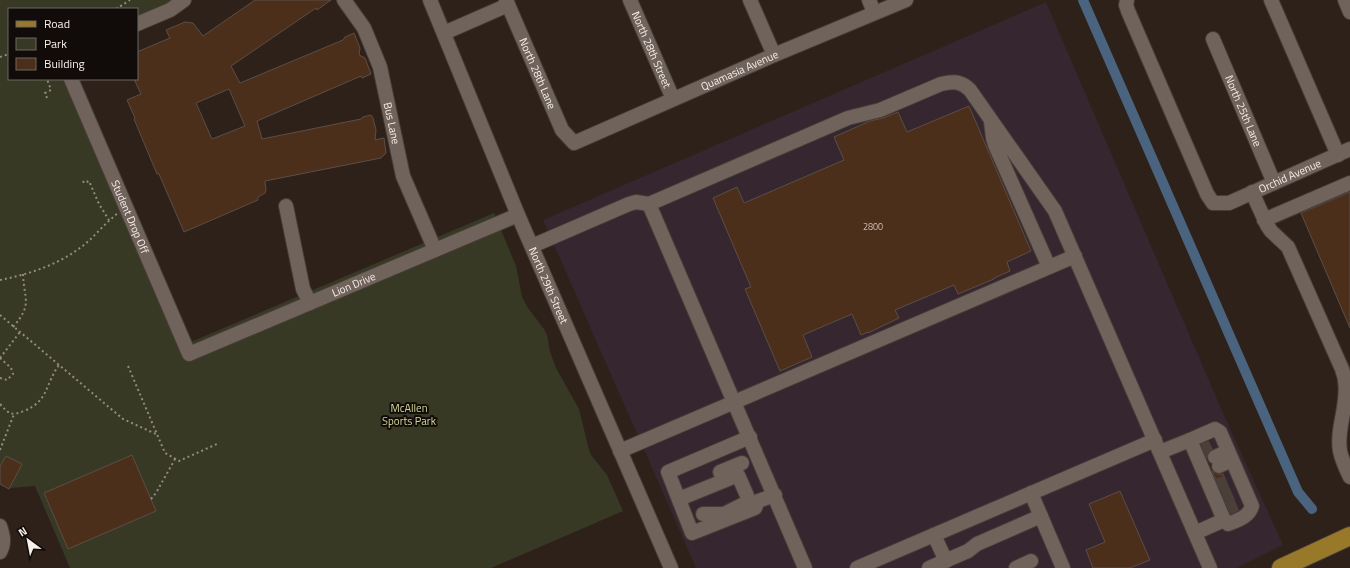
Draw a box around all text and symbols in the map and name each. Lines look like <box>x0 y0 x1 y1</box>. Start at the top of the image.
legend <box>8 8 138 80</box>
street label: North 28th Street <box>628 9 675 91</box>
text: Road <box>44 14 70 33</box>
text: Park <box>44 34 67 53</box>
street label: North 28th Lane <box>515 35 560 112</box>
street label: Quamasia Avenue <box>698 46 781 94</box>
text: Building <box>44 54 85 73</box>
street label: North 25th Lane <box>1221 73 1266 149</box>
street label: Bus Lane <box>380 101 404 146</box>
street label: Orchid Avenue <box>1256 155 1324 197</box>
street label: Student Drop Off <box>107 178 153 256</box>
house number: 2800 <box>863 220 883 233</box>
street label: North 29th Street <box>525 244 572 326</box>
street label: Lion Drive <box>329 268 378 301</box>
park label: McAllen Sports Park <box>382 400 437 429</box>
north arrow <box>8 520 48 560</box>
text: N <box>15 523 30 540</box>

